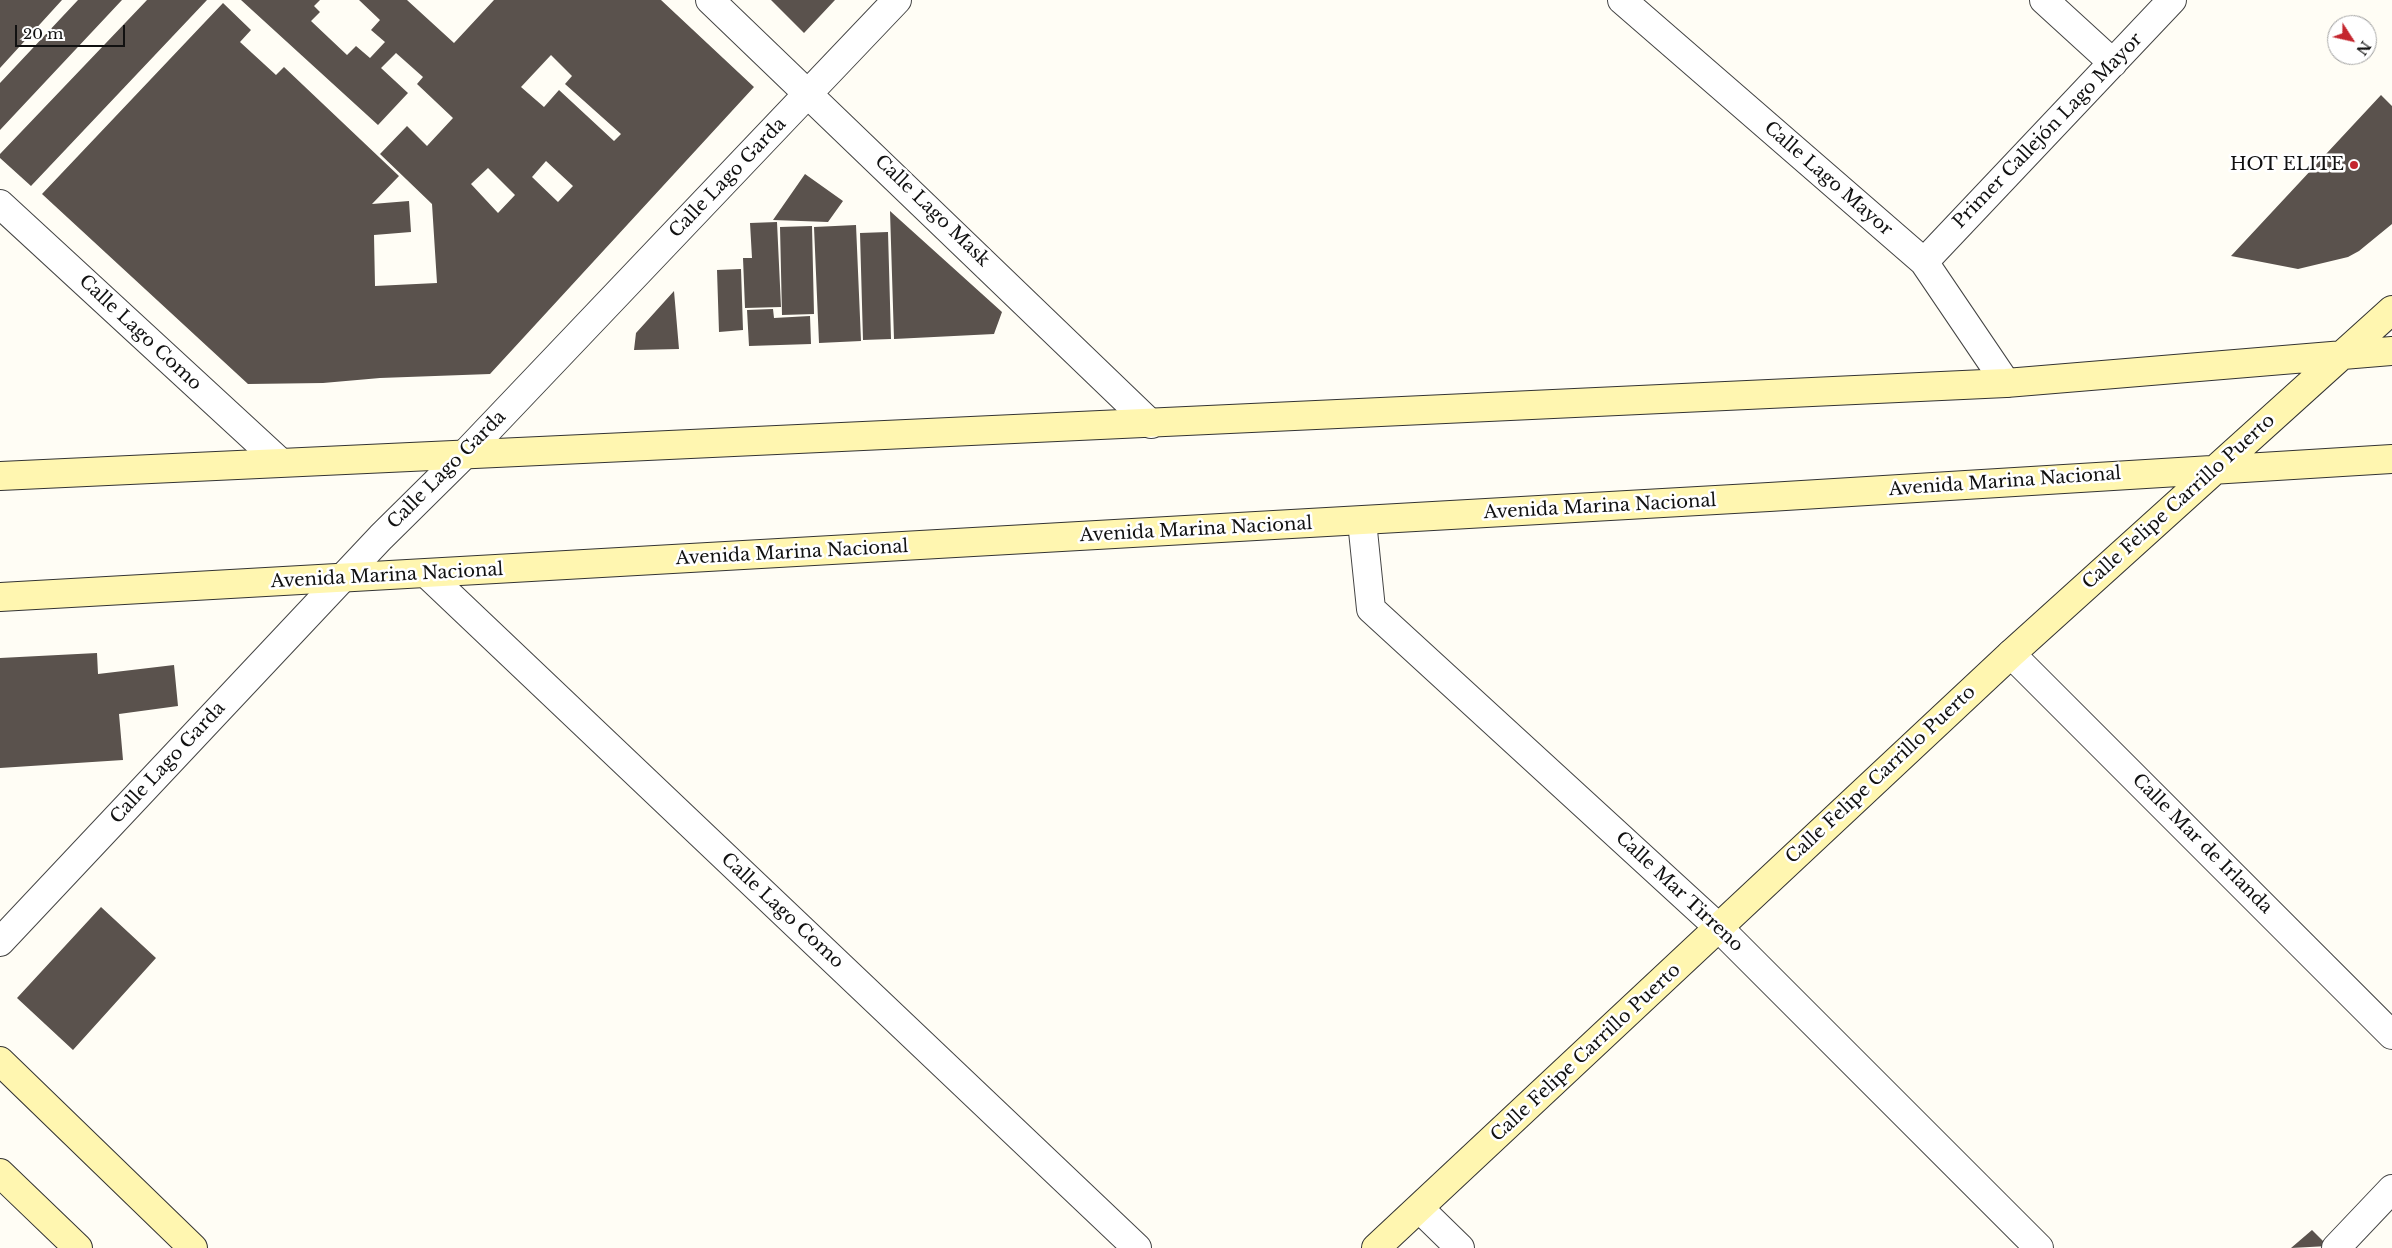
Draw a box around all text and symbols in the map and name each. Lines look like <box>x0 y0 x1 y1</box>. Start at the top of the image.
scale bar <box>18 15 128 47</box>
north arrow <box>2327 15 2377 65</box>
text: 20 m <box>23 24 63 43</box>
street label: Primer Callejón Lago Mayor <box>1949 29 2147 233</box>
text: N <box>2352 37 2375 59</box>
street label: Calle Lago Garda <box>665 114 791 242</box>
street label: Calle Lago Mayor <box>1759 117 1897 241</box>
street label: Calle Lago Mask <box>870 151 994 271</box>
place label: HOT ELITE <box>2230 154 2344 176</box>
marker: HOT ELITE <box>2348 159 2360 171</box>
street label: Calle Lago Como <box>74 271 206 395</box>
street label: Calle Lago Garda <box>383 406 511 534</box>
street label: Calle Felipe Carrillo Puerto <box>2078 410 2280 594</box>
street label: Avenida Marina Nacional <box>1888 463 2122 501</box>
street label: Avenida Marina Nacional <box>1483 490 1717 524</box>
street label: Avenida Marina Nacional <box>1079 513 1313 547</box>
street label: Avenida Marina Nacional <box>675 536 909 570</box>
street label: Avenida Marina Nacional <box>270 559 504 593</box>
street label: Calle Felipe Carrillo Puerto <box>1782 681 1980 869</box>
street label: Calle Lago Garda <box>106 698 230 828</box>
street label: Calle Mar de Irlanda <box>2128 770 2276 918</box>
street label: Calle Mar Tirreno <box>1611 827 1747 957</box>
street label: Calle Lago Como <box>716 849 848 973</box>
street label: Calle Felipe Carrillo Puerto <box>1487 959 1685 1147</box>

